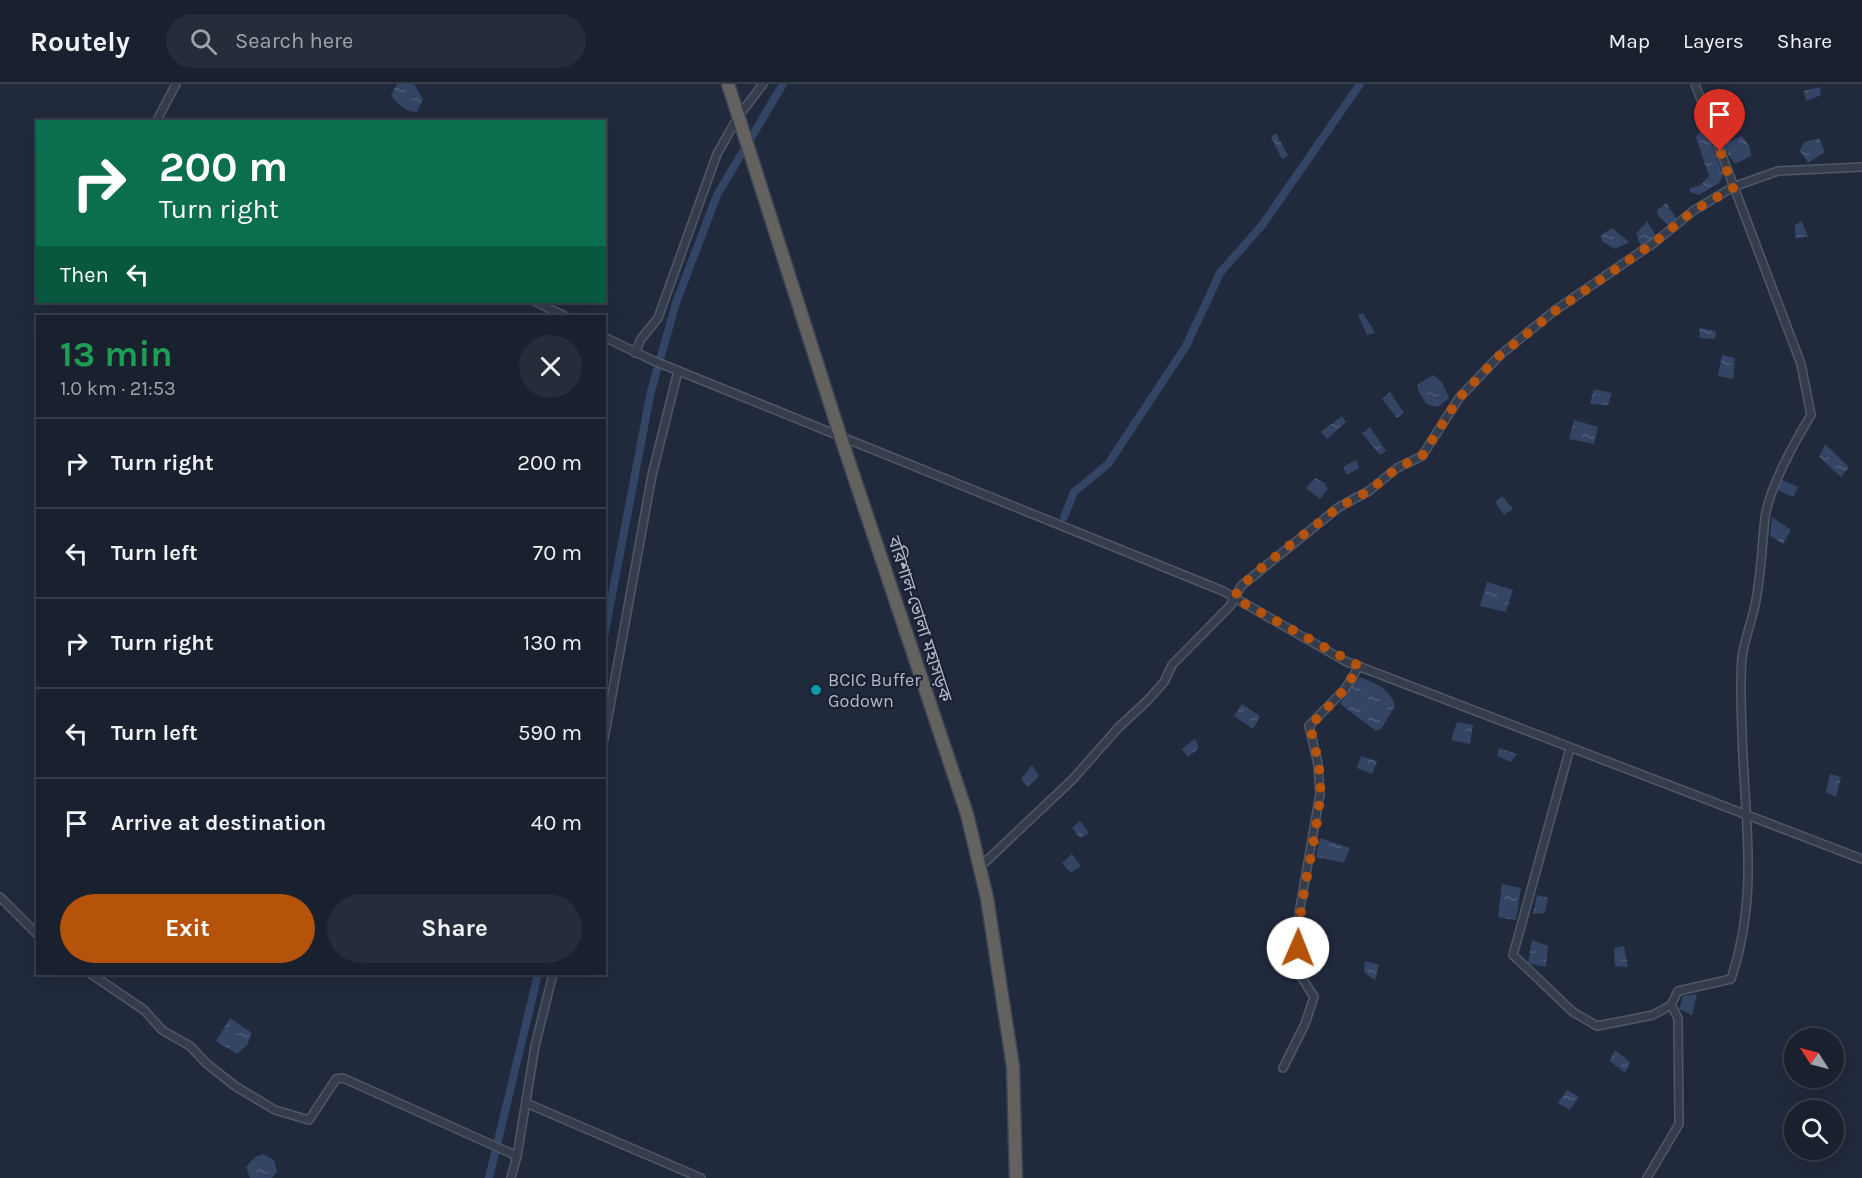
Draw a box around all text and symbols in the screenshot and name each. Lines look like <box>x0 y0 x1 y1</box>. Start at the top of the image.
search box <box>166 14 586 68</box>
text: Routely <box>30 25 130 58</box>
icon: search <box>187 25 220 58</box>
text: Search here <box>235 28 353 54</box>
text: Map <box>1608 29 1650 53</box>
text: Layers <box>1683 29 1744 53</box>
text: Share <box>1777 29 1832 53</box>
pin <box>1694 89 1745 151</box>
icon: arrive <box>1703 98 1736 131</box>
text: 200 m <box>159 142 288 192</box>
icon: right <box>60 144 138 222</box>
text: Turn right <box>159 193 279 225</box>
icon: left <box>121 258 154 291</box>
text: Then <box>60 262 109 288</box>
text: 13 min <box>60 333 173 375</box>
button: close <box>519 335 582 398</box>
text: 1.0 km · 21:53 <box>60 377 176 400</box>
icon: right <box>60 447 93 480</box>
text: Turn right <box>111 450 214 476</box>
text: 200 m <box>517 450 582 476</box>
street label: বরিশাল-ভোলা মহাসড়ক <box>883 532 957 705</box>
icon: left <box>60 537 93 570</box>
text: Turn left <box>111 540 198 566</box>
text: 70 m <box>533 540 582 566</box>
icon: right <box>60 627 93 660</box>
text: Turn right <box>111 630 214 656</box>
text: 130 m <box>523 630 582 656</box>
place label: BCIC Buffer Godown <box>828 669 921 712</box>
marker: BCIC Buffer Godown <box>809 683 823 697</box>
icon: left <box>60 717 93 750</box>
text: Turn left <box>111 720 198 746</box>
text: 590 m <box>518 720 582 746</box>
icon: arrive <box>60 807 93 840</box>
text: Arrive at destination <box>111 810 326 836</box>
text: 40 m <box>531 810 582 836</box>
button: Exit <box>60 894 315 963</box>
button: Share <box>327 894 582 963</box>
position arrow <box>1266 916 1330 980</box>
north arrow <box>1784 1028 1844 1088</box>
map controls <box>1784 1028 1844 1160</box>
button: search <box>1784 1100 1844 1160</box>

